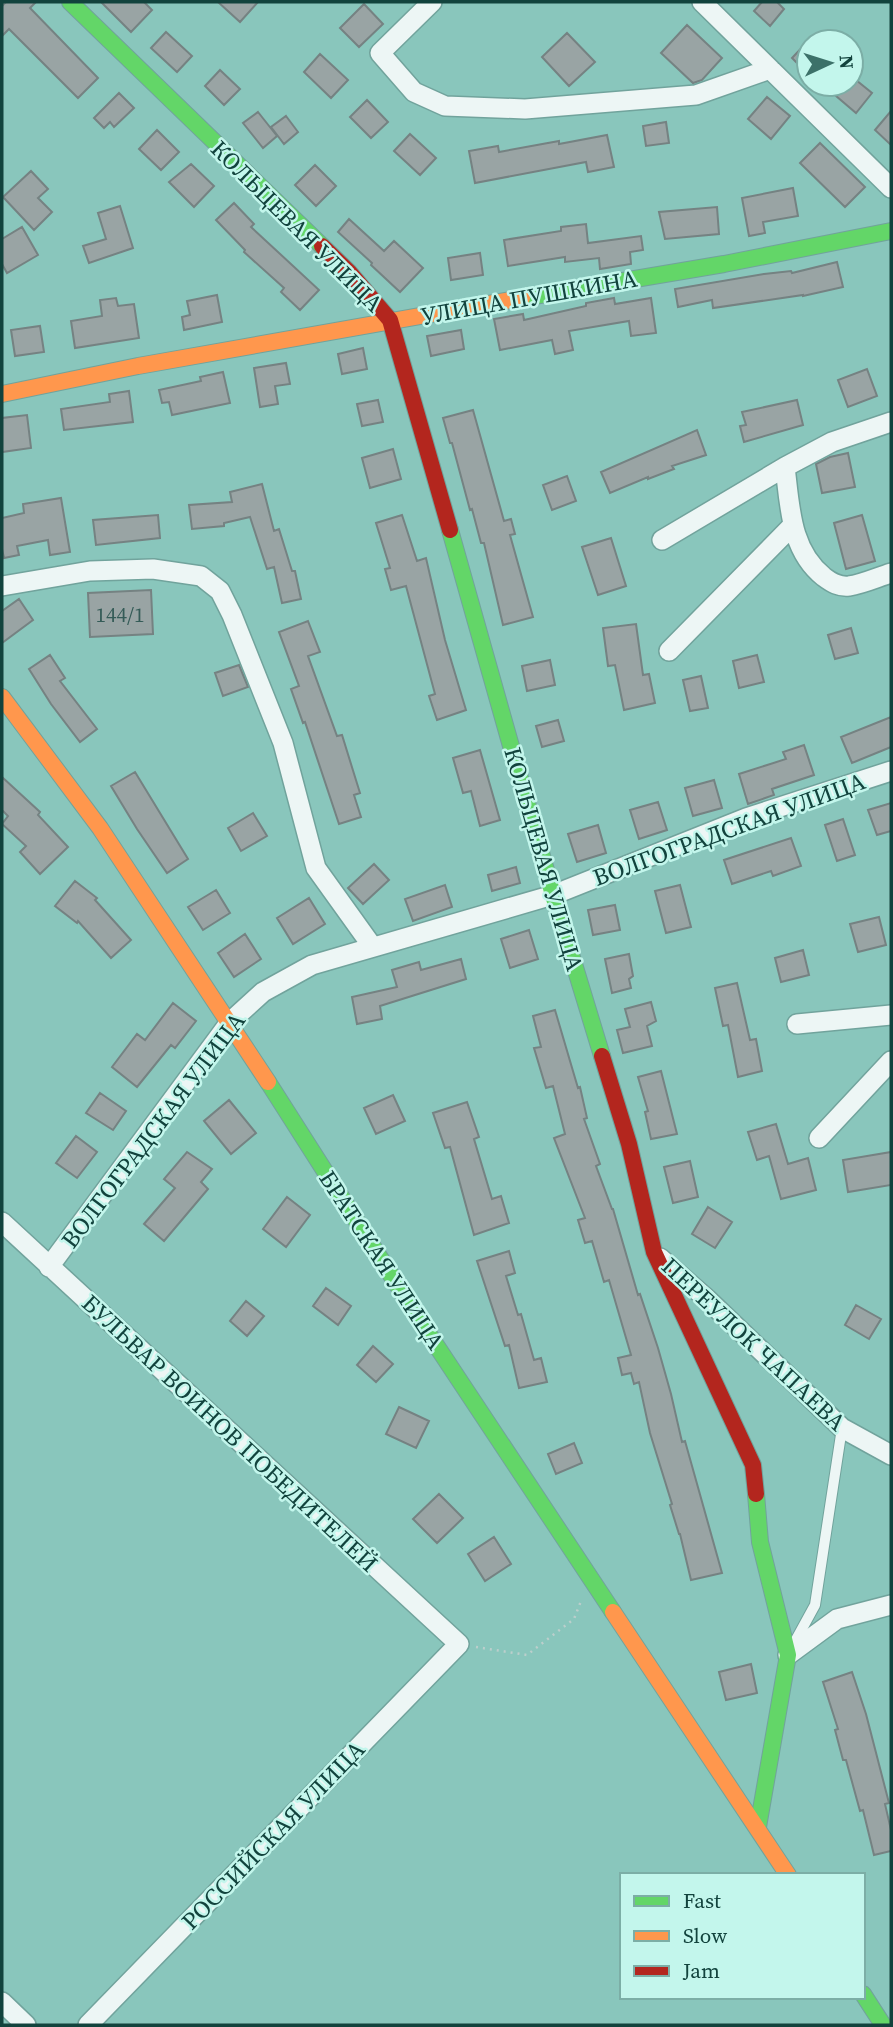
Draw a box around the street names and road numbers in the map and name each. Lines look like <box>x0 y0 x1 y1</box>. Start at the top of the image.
street label: КОЛЬЦЕВАЯ УЛИЦА <box>204 133 390 319</box>
street label: УЛИЦА ПУШКИНА <box>418 262 640 332</box>
street label: КОЛЬЦЕВАЯ УЛИЦА <box>496 743 592 975</box>
street label: ВОЛГОГРАДСКАЯ УЛИЦА <box>588 764 870 894</box>
street label: ВОЛГОГРАДСКАЯ УЛИЦА <box>53 1005 253 1255</box>
street label: БРАТСКАЯ УЛИЦА <box>312 1164 452 1356</box>
street label: ПЕРЕУЛОК ЧАПАЕВА <box>655 1250 853 1438</box>
street label: БУЛЬВАР ВОИНОВ ПОБЕДИТЕЛЕЙ <box>75 1287 385 1579</box>
street label: РОССИЙСКАЯ УЛИЦА <box>174 1733 372 1937</box>

